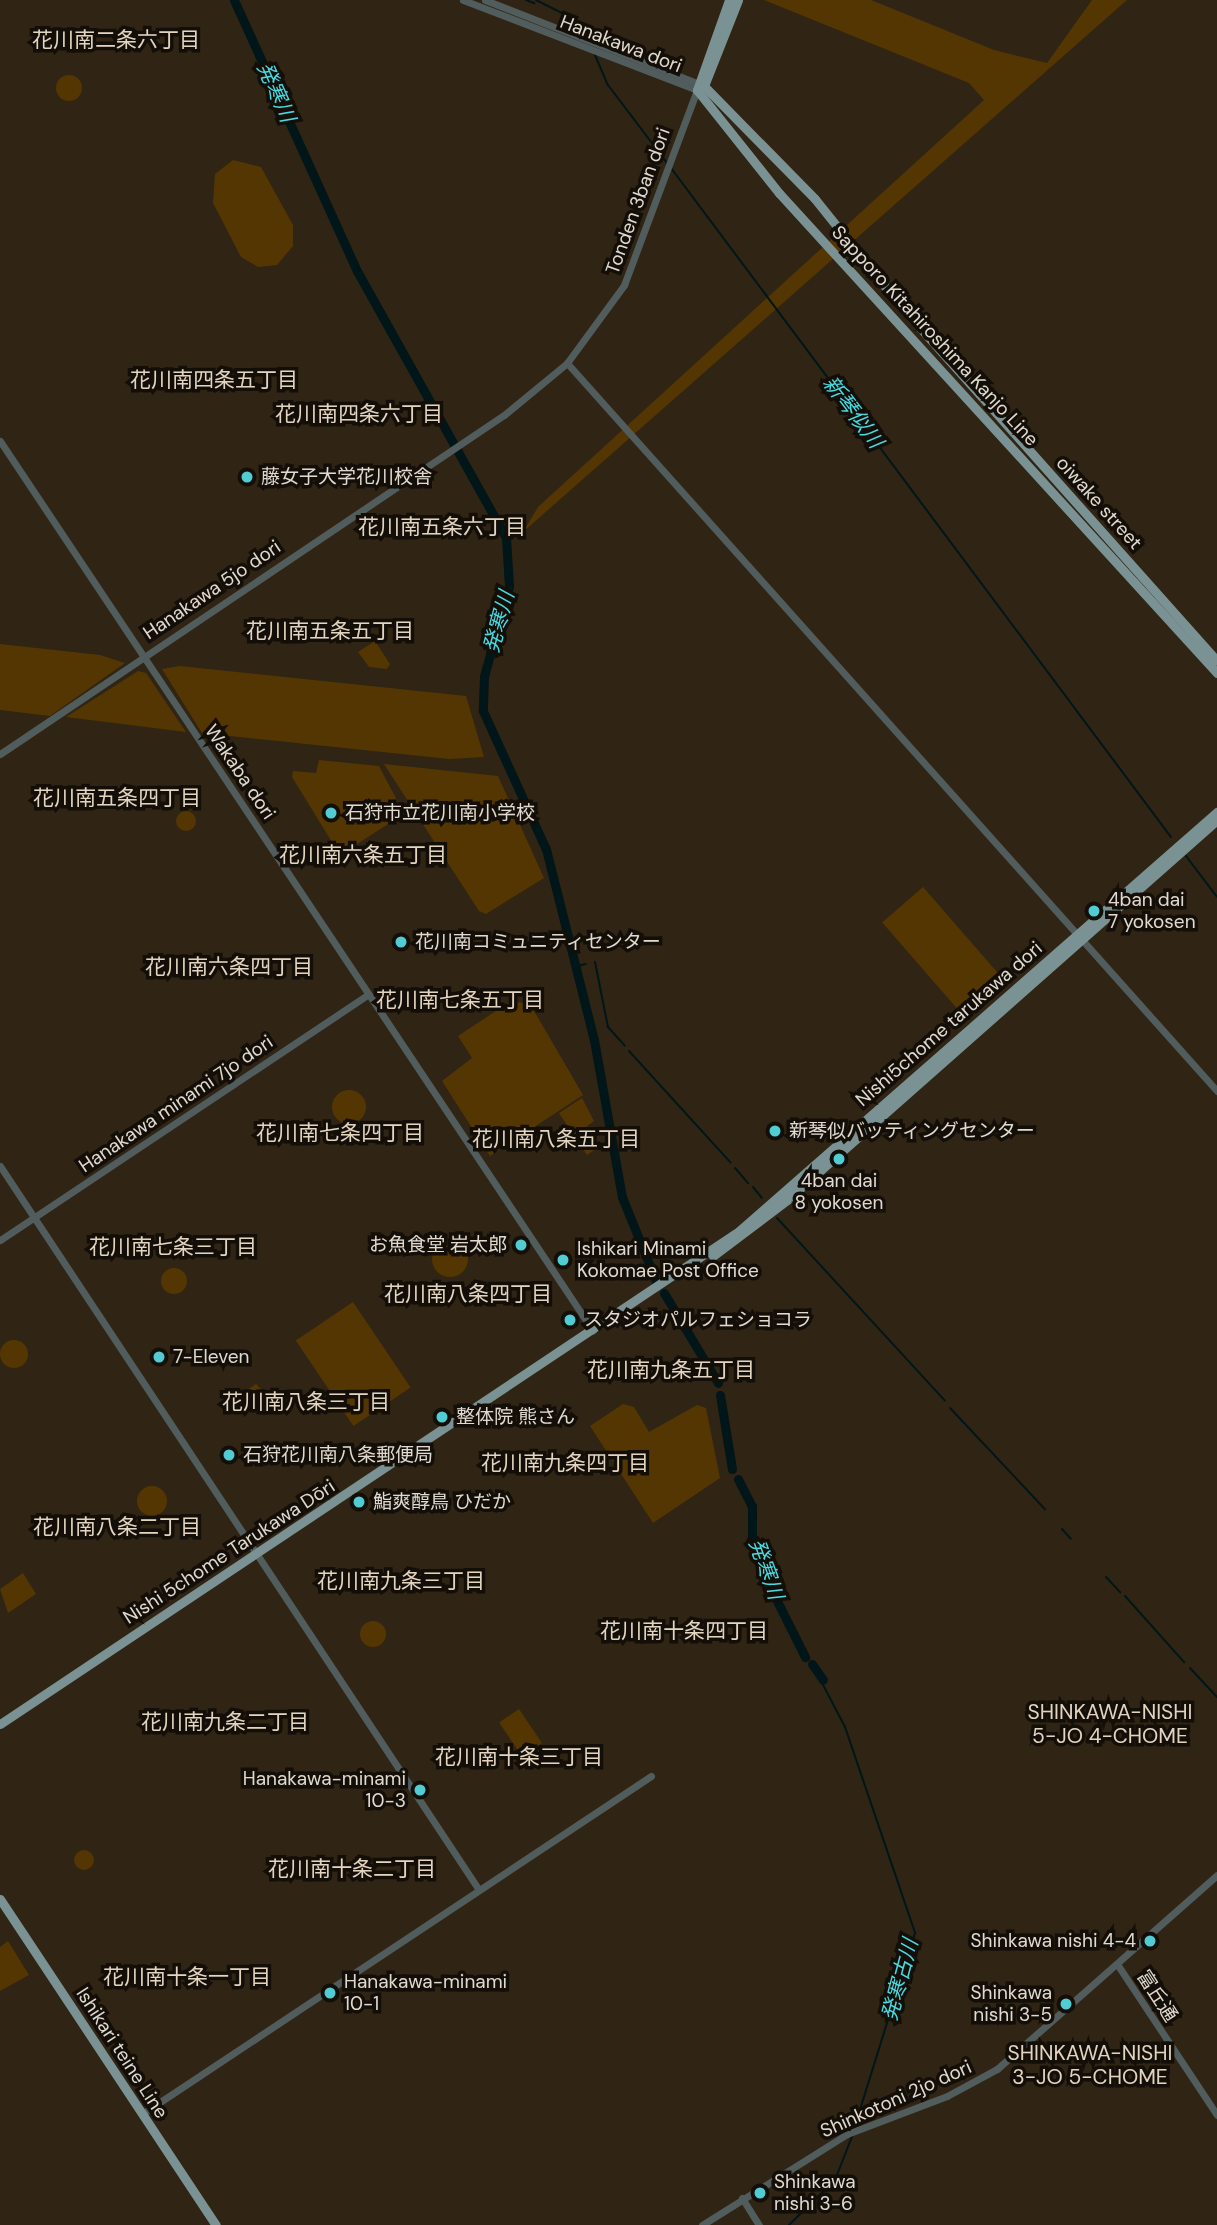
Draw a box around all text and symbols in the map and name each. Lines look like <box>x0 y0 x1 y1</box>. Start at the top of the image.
street label: Hanakawa dori <box>557 10 685 78</box>
district label: 花川南二条六丁目 <box>32 27 200 53</box>
water label: 発寒川 <box>252 58 300 126</box>
street label: Tonden 3ban dori <box>601 125 675 277</box>
street label: Sapporo Kitahiroshima Kanjo Line <box>827 221 1043 451</box>
district label: 花川南四条五丁目 <box>130 367 298 393</box>
water label: 新琴似川 <box>818 371 888 453</box>
district label: 花川南四条六丁目 <box>275 401 443 427</box>
street label: oiwake street <box>1051 452 1147 554</box>
place label: 藤女子大学花川校舎 <box>261 466 432 488</box>
marker: 藤女子大学花川校舎 <box>239 469 255 485</box>
district label: 花川南五条六丁目 <box>358 514 526 540</box>
street label: Hanakawa 5jo dori <box>139 536 285 644</box>
water label: 発寒川 <box>479 588 519 656</box>
district label: 花川南五条五丁目 <box>246 618 414 644</box>
street label: Wakaba dori <box>200 720 280 824</box>
district label: 花川南五条四丁目 <box>33 785 201 811</box>
place label: 石狩市立花川南小学校 <box>345 802 535 824</box>
marker: 石狩市立花川南小学校 <box>323 805 339 821</box>
district label: 花川南六条五丁目 <box>279 842 447 868</box>
place label: 4ban dai 7 yokosen <box>1108 889 1196 933</box>
marker: 4ban dai 7 yokosen <box>1086 903 1102 919</box>
place label: 花川南コミュニティセンター <box>415 931 662 953</box>
marker: 花川南コミュニティセンター <box>393 934 409 950</box>
street label: Nishi5chome tarukawa dori <box>851 937 1047 1111</box>
district label: 花川南六条四丁目 <box>145 954 313 980</box>
district label: 花川南七条五丁目 <box>376 987 544 1013</box>
street label: Hanakawa minami 7jo dori <box>75 1031 277 1177</box>
district label: 花川南七条四丁目 <box>256 1120 424 1146</box>
place label: 新琴似バッティングセンター <box>789 1120 1036 1142</box>
marker: 新琴似バッティングセンター <box>767 1123 783 1139</box>
district label: 花川南八条五丁目 <box>472 1126 640 1152</box>
marker: 4ban dai 8 yokosen <box>831 1151 847 1167</box>
place label: 4ban dai 8 yokosen <box>795 1170 883 1214</box>
district label: 花川南七条三丁目 <box>89 1234 257 1260</box>
place label: お魚食堂 岩太郎 <box>369 1234 507 1256</box>
marker: お魚食堂 岩太郎 <box>513 1237 529 1253</box>
place label: Ishikari Minami Kokomae Post Office <box>577 1238 759 1282</box>
marker: Ishikari Minami Kokomae Post Office <box>555 1252 571 1268</box>
district label: 花川南八条四丁目 <box>384 1281 552 1307</box>
place label: スタジオパルフェショコラ <box>584 1309 812 1331</box>
marker: スタジオパルフェショコラ <box>562 1312 578 1328</box>
place label: 7-Eleven <box>173 1346 249 1368</box>
marker: 7-Eleven <box>151 1349 167 1365</box>
district label: 花川南九条五丁目 <box>587 1357 755 1383</box>
district label: 花川南八条三丁目 <box>222 1389 390 1415</box>
place label: 整体院 熊さん <box>456 1406 575 1428</box>
marker: 整体院 熊さん <box>434 1409 450 1425</box>
place label: 石狩花川南八条郵便局 <box>243 1444 433 1466</box>
marker: 石狩花川南八条郵便局 <box>221 1447 237 1463</box>
district label: 花川南九条四丁目 <box>481 1450 649 1476</box>
street label: Nishi 5chome Tarukawa Dōri <box>119 1475 339 1629</box>
place label: 鮨爽醇鳥 ひだか <box>373 1491 511 1513</box>
marker: 鮨爽醇鳥 ひだか <box>351 1494 367 1510</box>
district label: 花川南八条二丁目 <box>33 1514 201 1540</box>
water label: 発寒川 <box>743 1535 789 1603</box>
district label: 花川南九条三丁目 <box>317 1568 485 1594</box>
district label: 花川南十条四丁目 <box>600 1618 768 1644</box>
district label: SHINKAWA-NISHI 5-JO 4-CHOME <box>1015 1699 1205 1749</box>
district label: 花川南九条二丁目 <box>141 1709 309 1735</box>
district label: 花川南十条三丁目 <box>435 1744 603 1770</box>
place label: Hanakawa-minami 10-3 <box>243 1768 406 1812</box>
marker: Hanakawa-minami 10-3 <box>412 1782 428 1798</box>
district label: 花川南十条二丁目 <box>268 1856 436 1882</box>
place label: Shinkawa nishi 4-4 <box>971 1930 1136 1952</box>
marker: Shinkawa nishi 4-4 <box>1142 1933 1158 1949</box>
water label: 発寒古川 <box>877 1936 923 2024</box>
district label: 花川南十条一丁目 <box>103 1964 271 1990</box>
street label: 富丘通 <box>1132 1966 1182 2026</box>
place label: Hanakawa-minami 10-1 <box>344 1971 507 2015</box>
place label: Shinkawa nishi 3-5 <box>970 1982 1052 2026</box>
street label: Ishikari teine Line <box>71 1983 173 2123</box>
marker: Hanakawa-minami 10-1 <box>322 1985 338 2001</box>
marker: Shinkawa nishi 3-5 <box>1058 1996 1074 2012</box>
district label: SHINKAWA-NISHI 3-JO 5-CHOME <box>995 2040 1185 2090</box>
street label: Shinkotoni 2jo dori <box>817 2055 975 2143</box>
place label: Shinkawa nishi 3-6 <box>774 2171 856 2215</box>
marker: Shinkawa nishi 3-6 <box>752 2185 768 2201</box>

